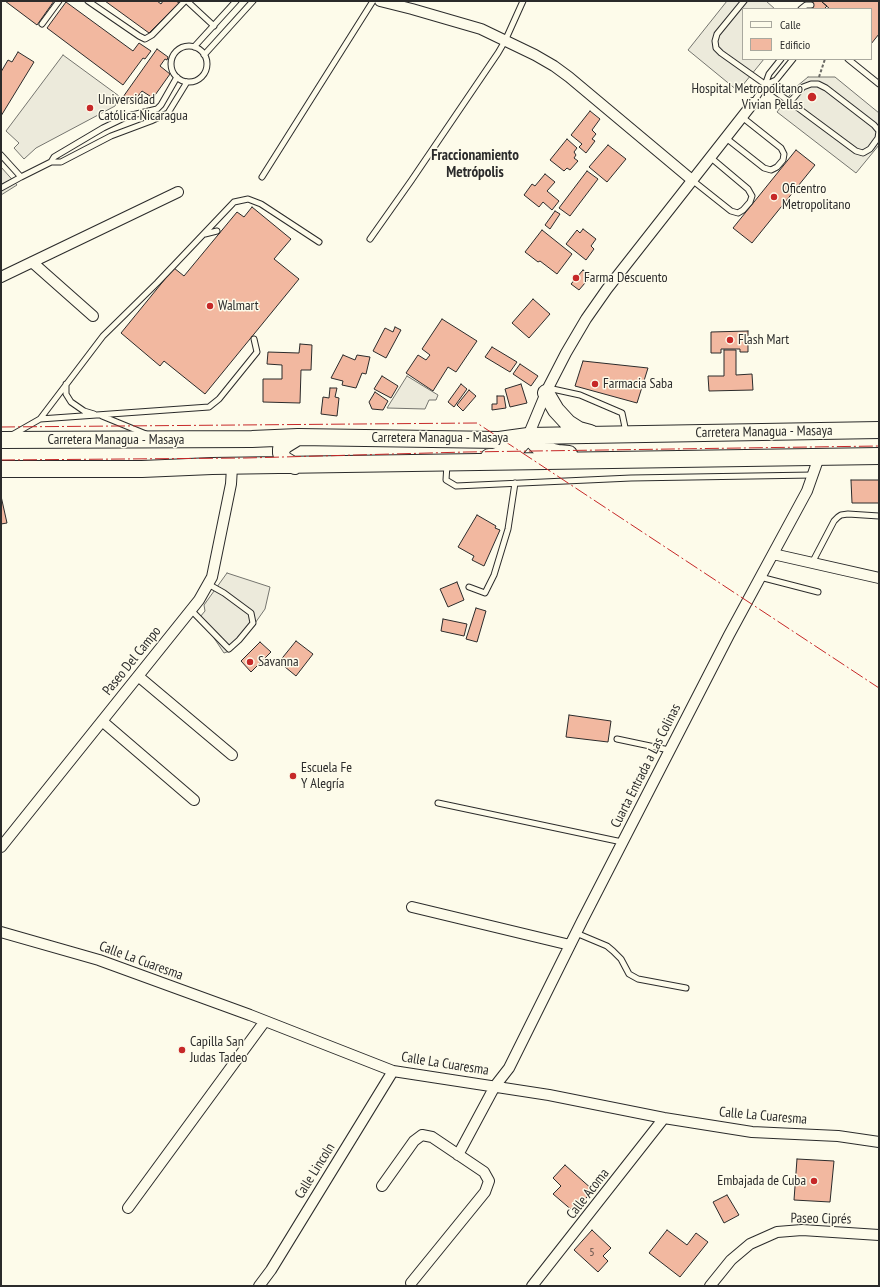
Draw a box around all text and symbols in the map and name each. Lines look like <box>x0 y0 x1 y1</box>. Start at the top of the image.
legend <box>742 8 872 60</box>
text: Calle <box>780 17 801 32</box>
text: Edificio <box>780 37 810 52</box>
place label: Hospital Metropolitano Vivian Pellas <box>691 81 803 114</box>
marker: Hospital Metropolitano Vivian Pellas <box>806 91 818 103</box>
place label: Universidad Católica Nicaragua <box>98 92 188 124</box>
marker: Universidad Católica Nicaragua <box>85 103 95 113</box>
district label: Fraccionamiento Metrópolis <box>431 147 519 182</box>
place label: Oficentro Metropolitano <box>782 181 851 214</box>
marker: Oficentro Metropolitano <box>769 192 779 202</box>
place label: Farma Descuento <box>584 270 668 286</box>
marker: Farma Descuento <box>571 273 581 283</box>
place label: Walmart <box>218 298 259 314</box>
marker: Walmart <box>205 301 215 311</box>
place label: Flash Mart <box>738 332 789 348</box>
marker: Flash Mart <box>725 335 735 345</box>
place label: Farmacia Saba <box>603 376 673 392</box>
marker: Farmacia Saba <box>590 379 600 389</box>
street label: Carretera Managua - Masaya <box>695 422 833 442</box>
street label: Carretera Managua - Masaya <box>372 430 508 446</box>
street label: Carretera Managua - Masaya <box>48 432 184 448</box>
street label: Paseo Del Campo <box>99 623 165 699</box>
place label: Savanna <box>258 654 299 670</box>
marker: Savanna <box>245 657 255 667</box>
street label: Cuarta Entrada a Las Colinas <box>607 701 685 831</box>
place label: Escuela Fe Y Alegría <box>301 760 352 792</box>
marker: Escuela Fe Y Alegría <box>288 771 298 781</box>
street label: Calle La Cuaresma <box>97 938 185 984</box>
place label: Capilla San Judas Tadeo <box>190 1034 247 1066</box>
marker: Capilla San Judas Tadeo <box>177 1045 187 1055</box>
street label: Calle La Cuaresma <box>400 1049 490 1079</box>
street label: Calle La Cuaresma <box>718 1104 808 1128</box>
street label: Calle Lincoln <box>291 1140 339 1202</box>
street label: Calle Acoma <box>563 1166 613 1222</box>
place label: Embajada de Cuba <box>717 1173 806 1189</box>
marker: Embajada de Cuba <box>809 1176 819 1186</box>
street label: Paseo Ciprés <box>790 1210 852 1228</box>
house number: 5 <box>589 1246 595 1260</box>

